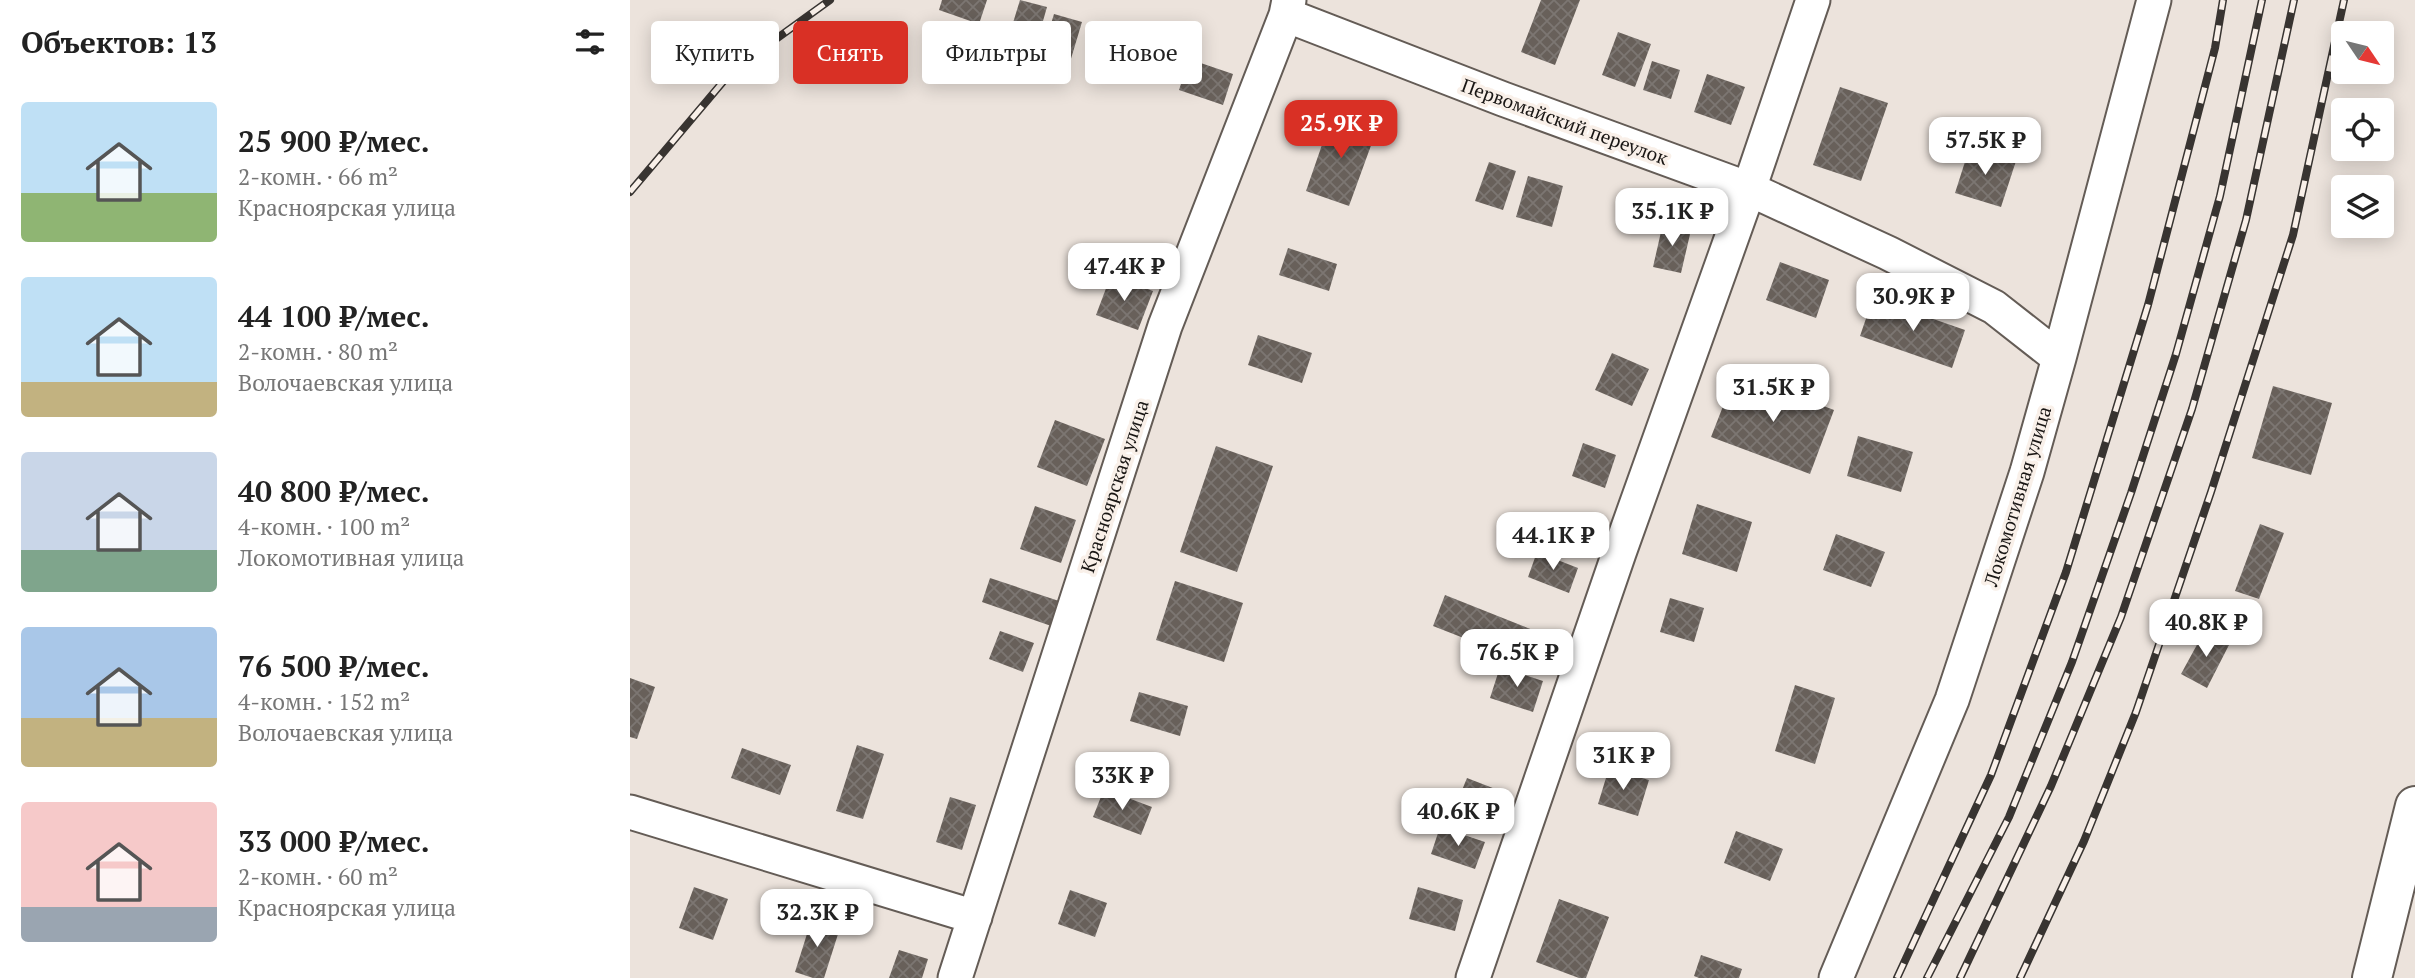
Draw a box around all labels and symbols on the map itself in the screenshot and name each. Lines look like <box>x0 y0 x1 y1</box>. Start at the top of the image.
north arrow <box>2331 21 2394 84</box>
street label: Первомайский переулок <box>1458 72 1672 170</box>
pin: 25.9K ₽ <box>1276 100 1406 160</box>
pin: 57.5K ₽ <box>1920 118 2050 177</box>
pin: 35.1K ₽ <box>1607 188 1737 248</box>
pin: 47.4K ₽ <box>1059 244 1189 303</box>
pin: 30.9K ₽ <box>1848 274 1978 333</box>
pin: 31.5K ₽ <box>1708 364 1838 424</box>
street label: Красноярская улица <box>1074 396 1154 575</box>
street label: Локомотивная улица <box>1977 403 2056 590</box>
pin: 44.1K ₽ <box>1488 512 1618 572</box>
pin: 40.8K ₽ <box>2141 600 2271 659</box>
pin: 76.5K ₽ <box>1452 630 1582 689</box>
pin: 31K ₽ <box>1574 732 1672 792</box>
pin: 33K ₽ <box>1073 752 1171 812</box>
pin: 40.6K ₽ <box>1393 788 1523 848</box>
pin: 32.3K ₽ <box>752 890 882 949</box>

